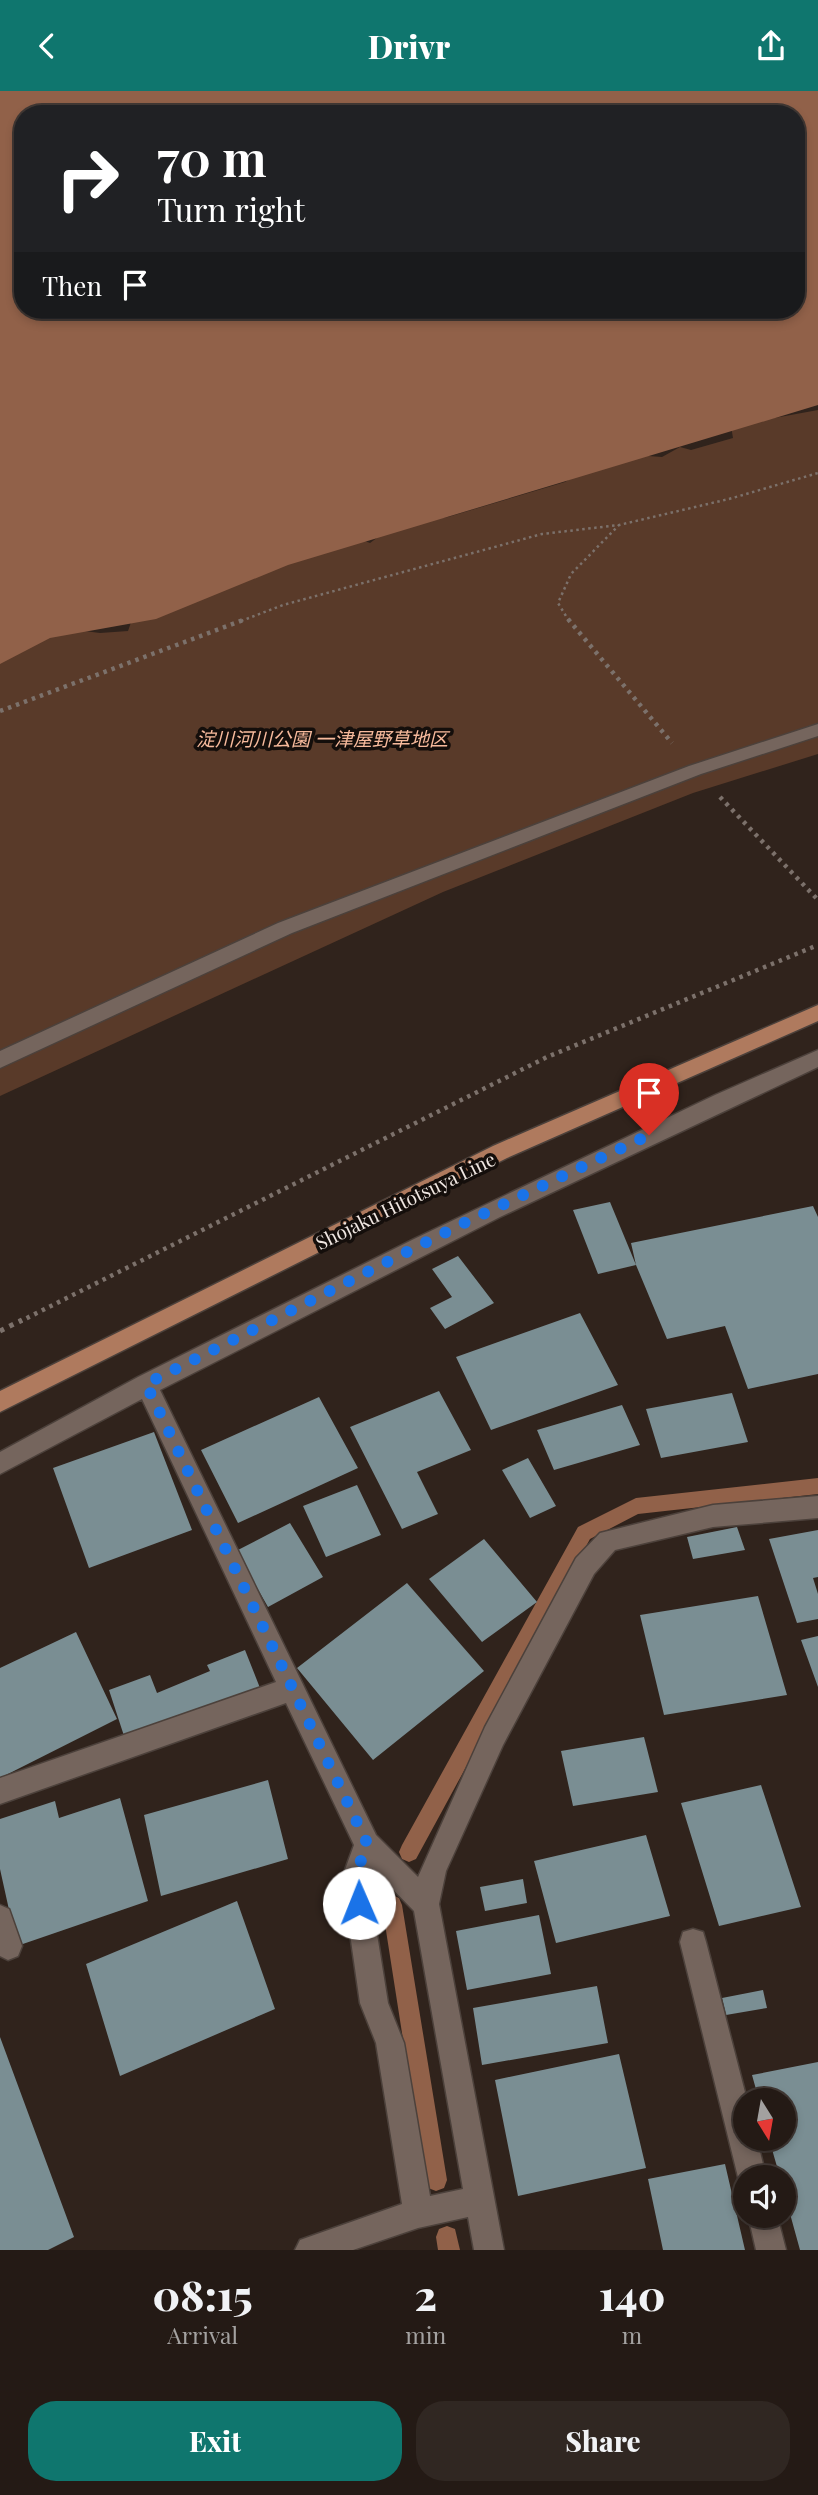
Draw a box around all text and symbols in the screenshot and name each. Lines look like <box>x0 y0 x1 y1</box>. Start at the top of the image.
text: Drivr <box>368 24 450 67</box>
icon: back <box>28 27 66 65</box>
icon: share <box>752 27 790 65</box>
text: 70 m <box>157 124 267 189</box>
icon: right <box>42 133 133 224</box>
text: Turn right <box>157 187 305 230</box>
icon: arrive <box>116 266 154 304</box>
text: Then <box>42 268 102 303</box>
park label: 淀川河川公園 一津屋野草地区 <box>196 725 451 751</box>
pin <box>619 1063 679 1135</box>
icon: arrive <box>630 1074 668 1112</box>
street label: Shojaku Hitotsuya Line <box>311 1145 499 1255</box>
position arrow <box>322 1866 396 1940</box>
north arrow <box>733 2088 796 2151</box>
map controls <box>733 2088 796 2228</box>
button: sound <box>733 2165 796 2228</box>
text: 08:15 <box>153 2266 253 2322</box>
text: 2 <box>414 2266 437 2322</box>
text: 140 <box>599 2266 665 2322</box>
text: Arrival <box>167 2319 238 2350</box>
text: min <box>405 2319 446 2350</box>
text: m <box>622 2319 642 2350</box>
button: Exit <box>28 2401 402 2481</box>
button: Share <box>416 2401 790 2481</box>

